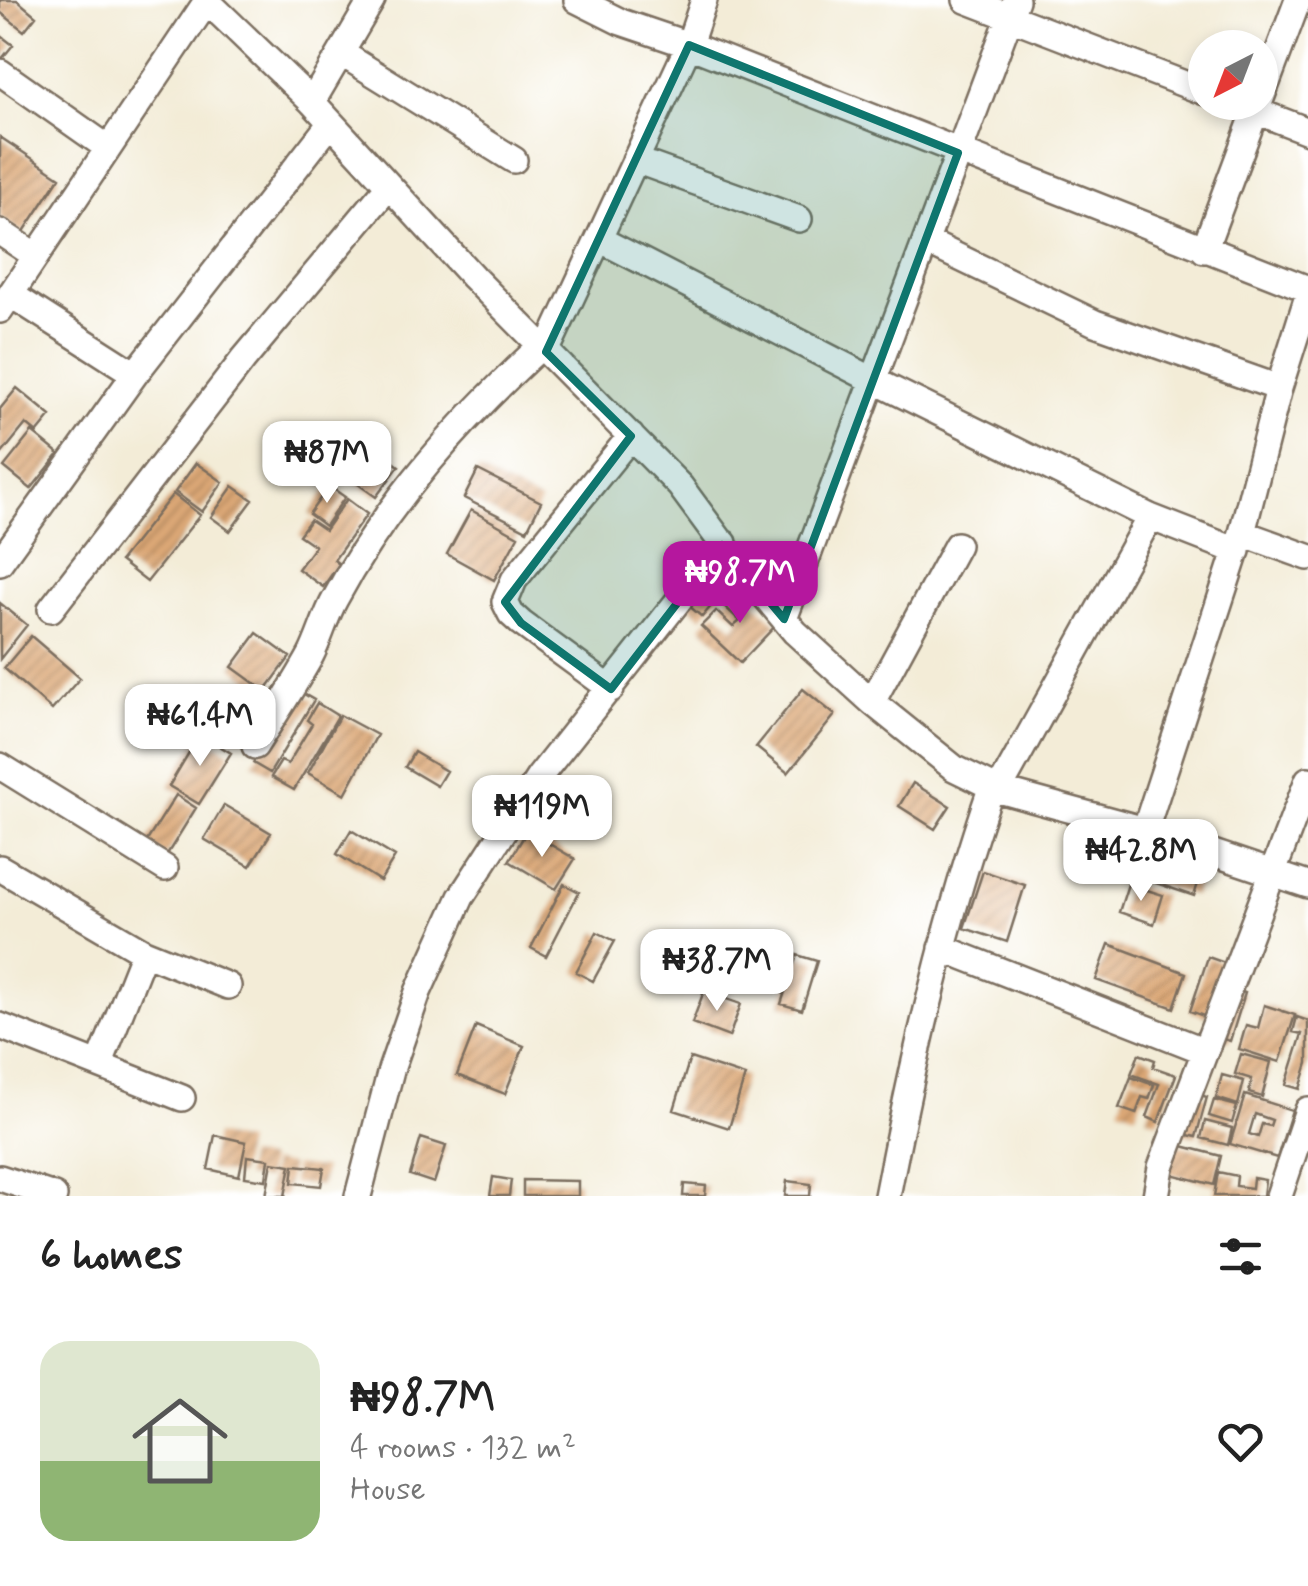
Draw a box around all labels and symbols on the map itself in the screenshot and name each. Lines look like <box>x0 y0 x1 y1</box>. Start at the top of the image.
north arrow <box>1188 30 1278 120</box>
pin: ₦87M <box>268 421 386 506</box>
pin: ₦98.7M <box>659 541 821 626</box>
pin: ₦61.4M <box>119 684 281 769</box>
pin: ₦119M <box>472 775 612 860</box>
pin: ₦42.8M <box>1060 819 1222 904</box>
pin: ₦38.7M <box>636 929 798 1014</box>

